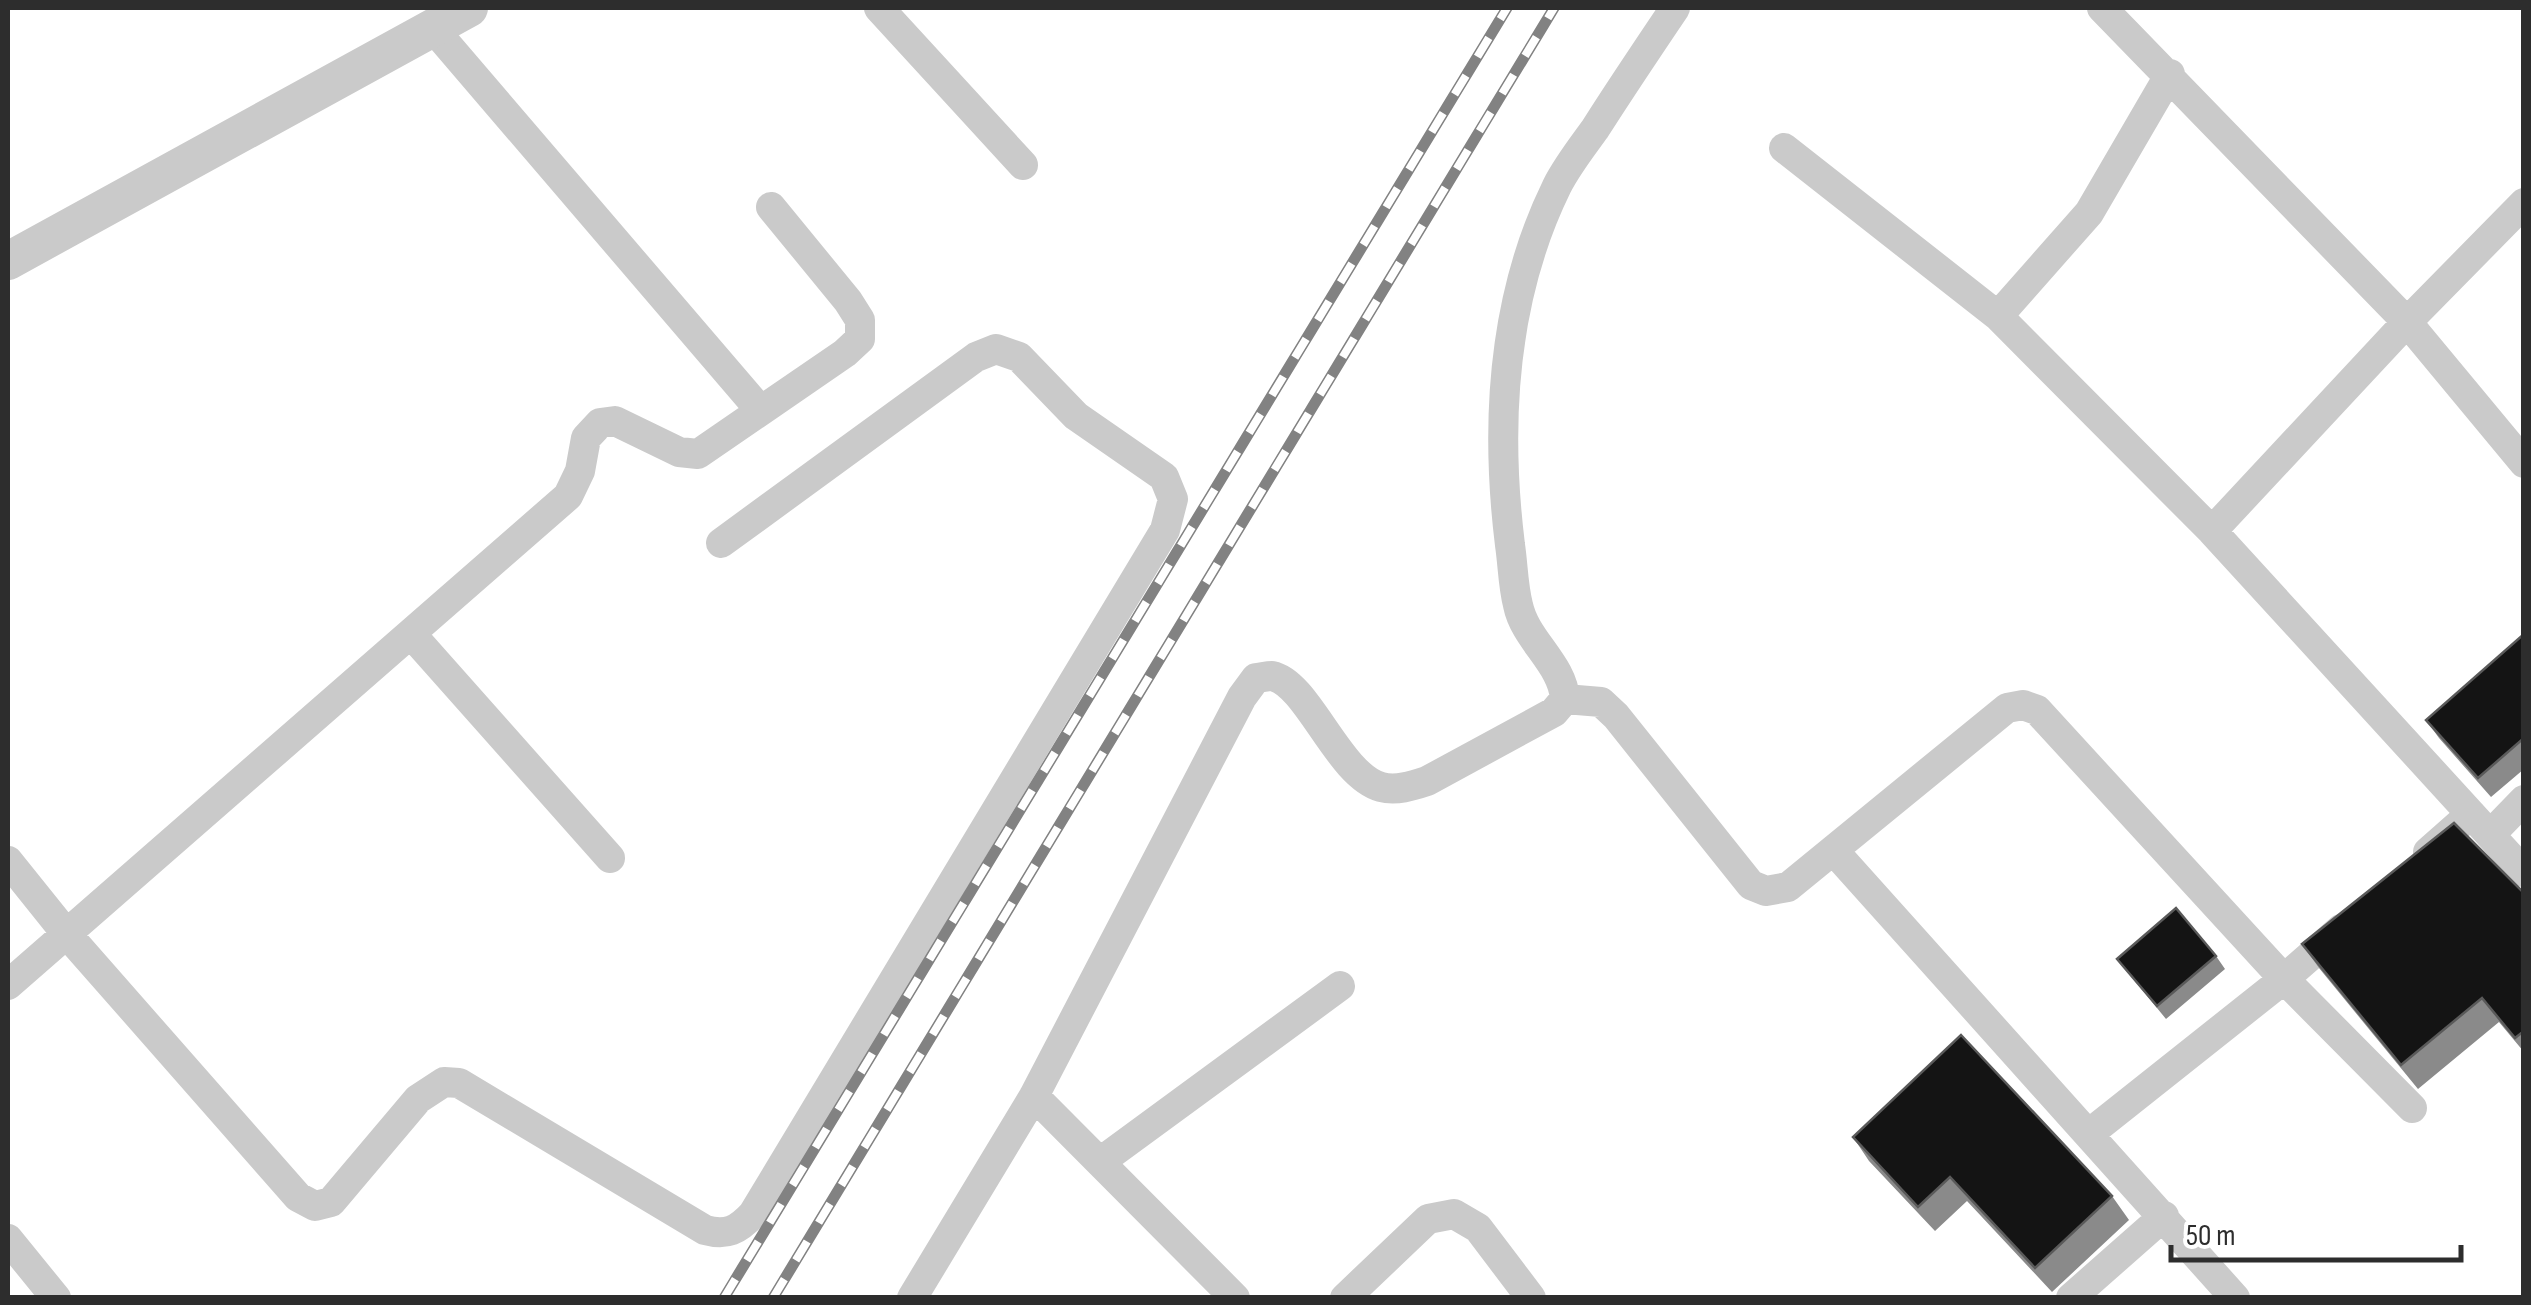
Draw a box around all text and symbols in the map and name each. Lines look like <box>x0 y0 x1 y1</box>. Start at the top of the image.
scale bar <box>2171 1200 2461 1262</box>
text: 50 m <box>2186 1218 2235 1254</box>

